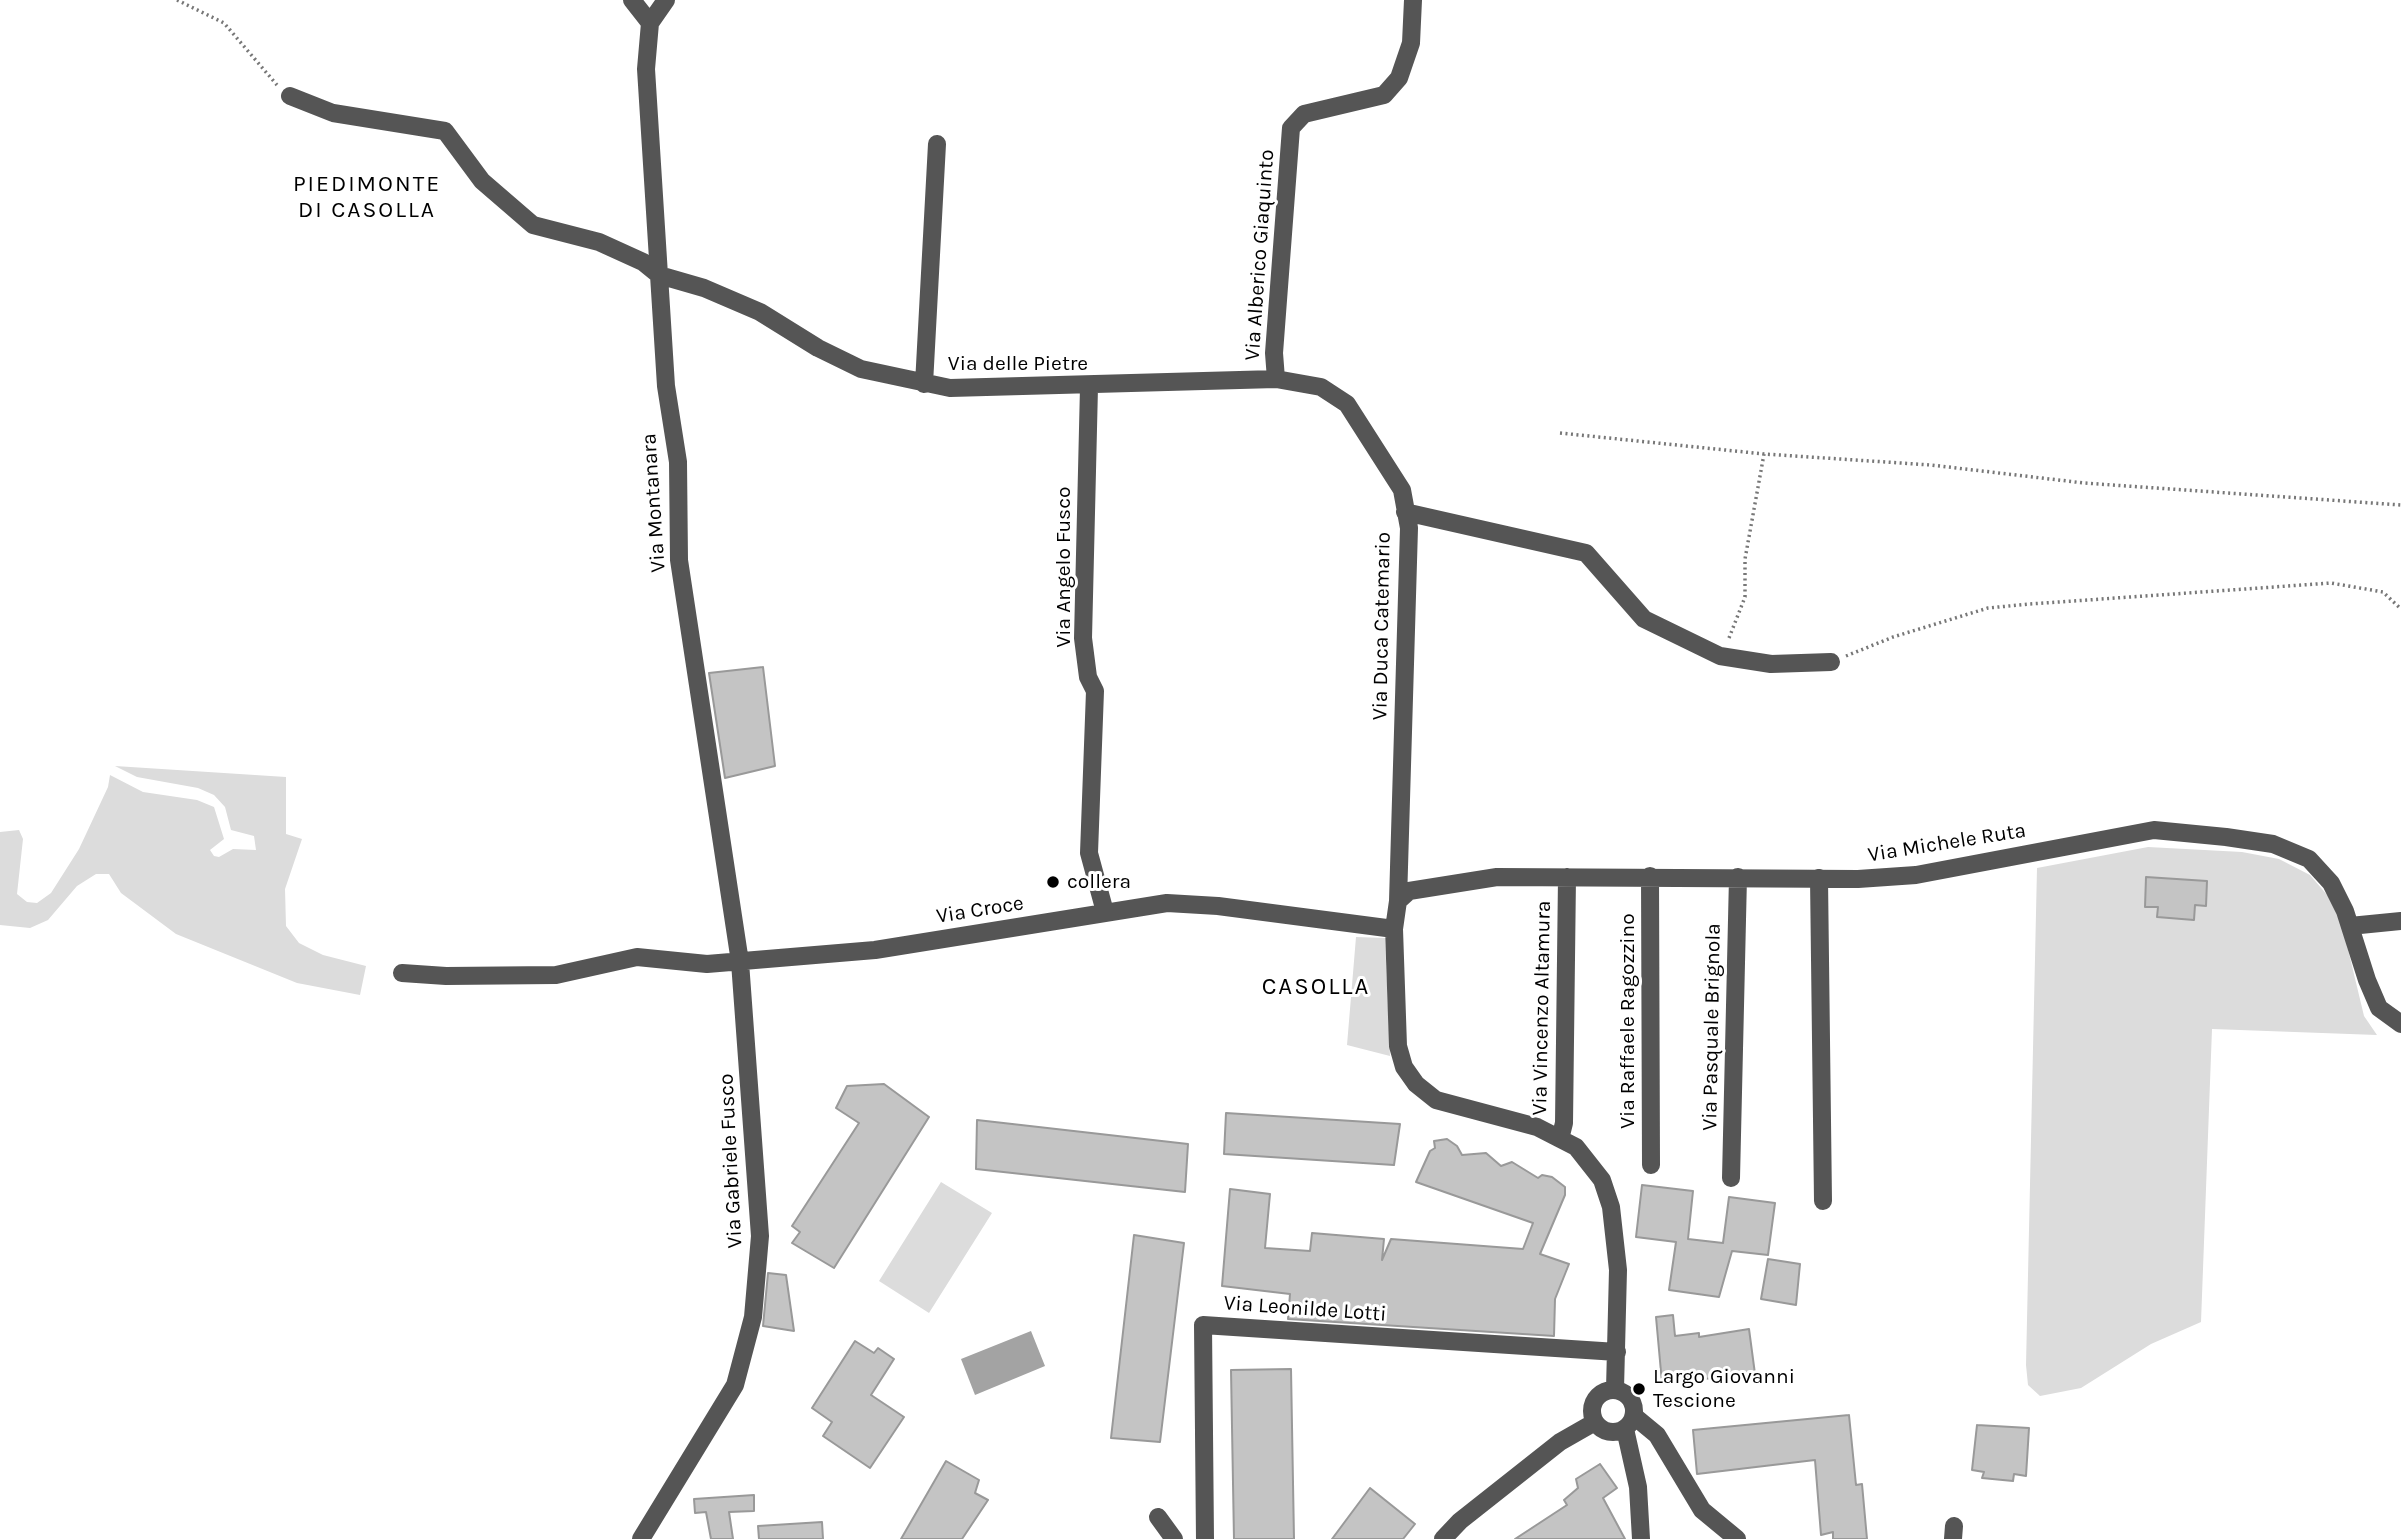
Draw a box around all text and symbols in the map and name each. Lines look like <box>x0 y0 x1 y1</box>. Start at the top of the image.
street label: Via Alberico Giaquinto <box>1240 149 1280 361</box>
district label: PIEDIMONTE DI CASOLLA <box>294 170 440 224</box>
street label: Via delle Pietre <box>948 351 1088 377</box>
street label: Via Montanara <box>637 433 671 573</box>
street label: Via Angelo Fusco <box>1051 487 1077 647</box>
street label: Via Duca Catemario <box>1368 532 1396 720</box>
street label: Via Michele Ruta <box>1866 818 2028 868</box>
place label: collera <box>1067 869 1131 895</box>
marker: collera <box>1045 874 1061 890</box>
street label: Via Croce <box>934 891 1026 929</box>
street label: Via Vincenzo Altamura <box>1528 900 1556 1116</box>
street label: Via Raffaele Ragozzino <box>1615 913 1641 1129</box>
street label: Via Pasquale Brignola <box>1698 923 1726 1131</box>
district label: CASOLLA <box>1263 973 1369 1001</box>
street label: Via Gabriele Fusco <box>714 1073 748 1249</box>
street label: Via Leonilde Lotti <box>1223 1291 1387 1327</box>
place label: Largo Giovanni Tescione <box>1653 1364 1795 1414</box>
marker: Largo Giovanni Tescione <box>1631 1381 1647 1397</box>

